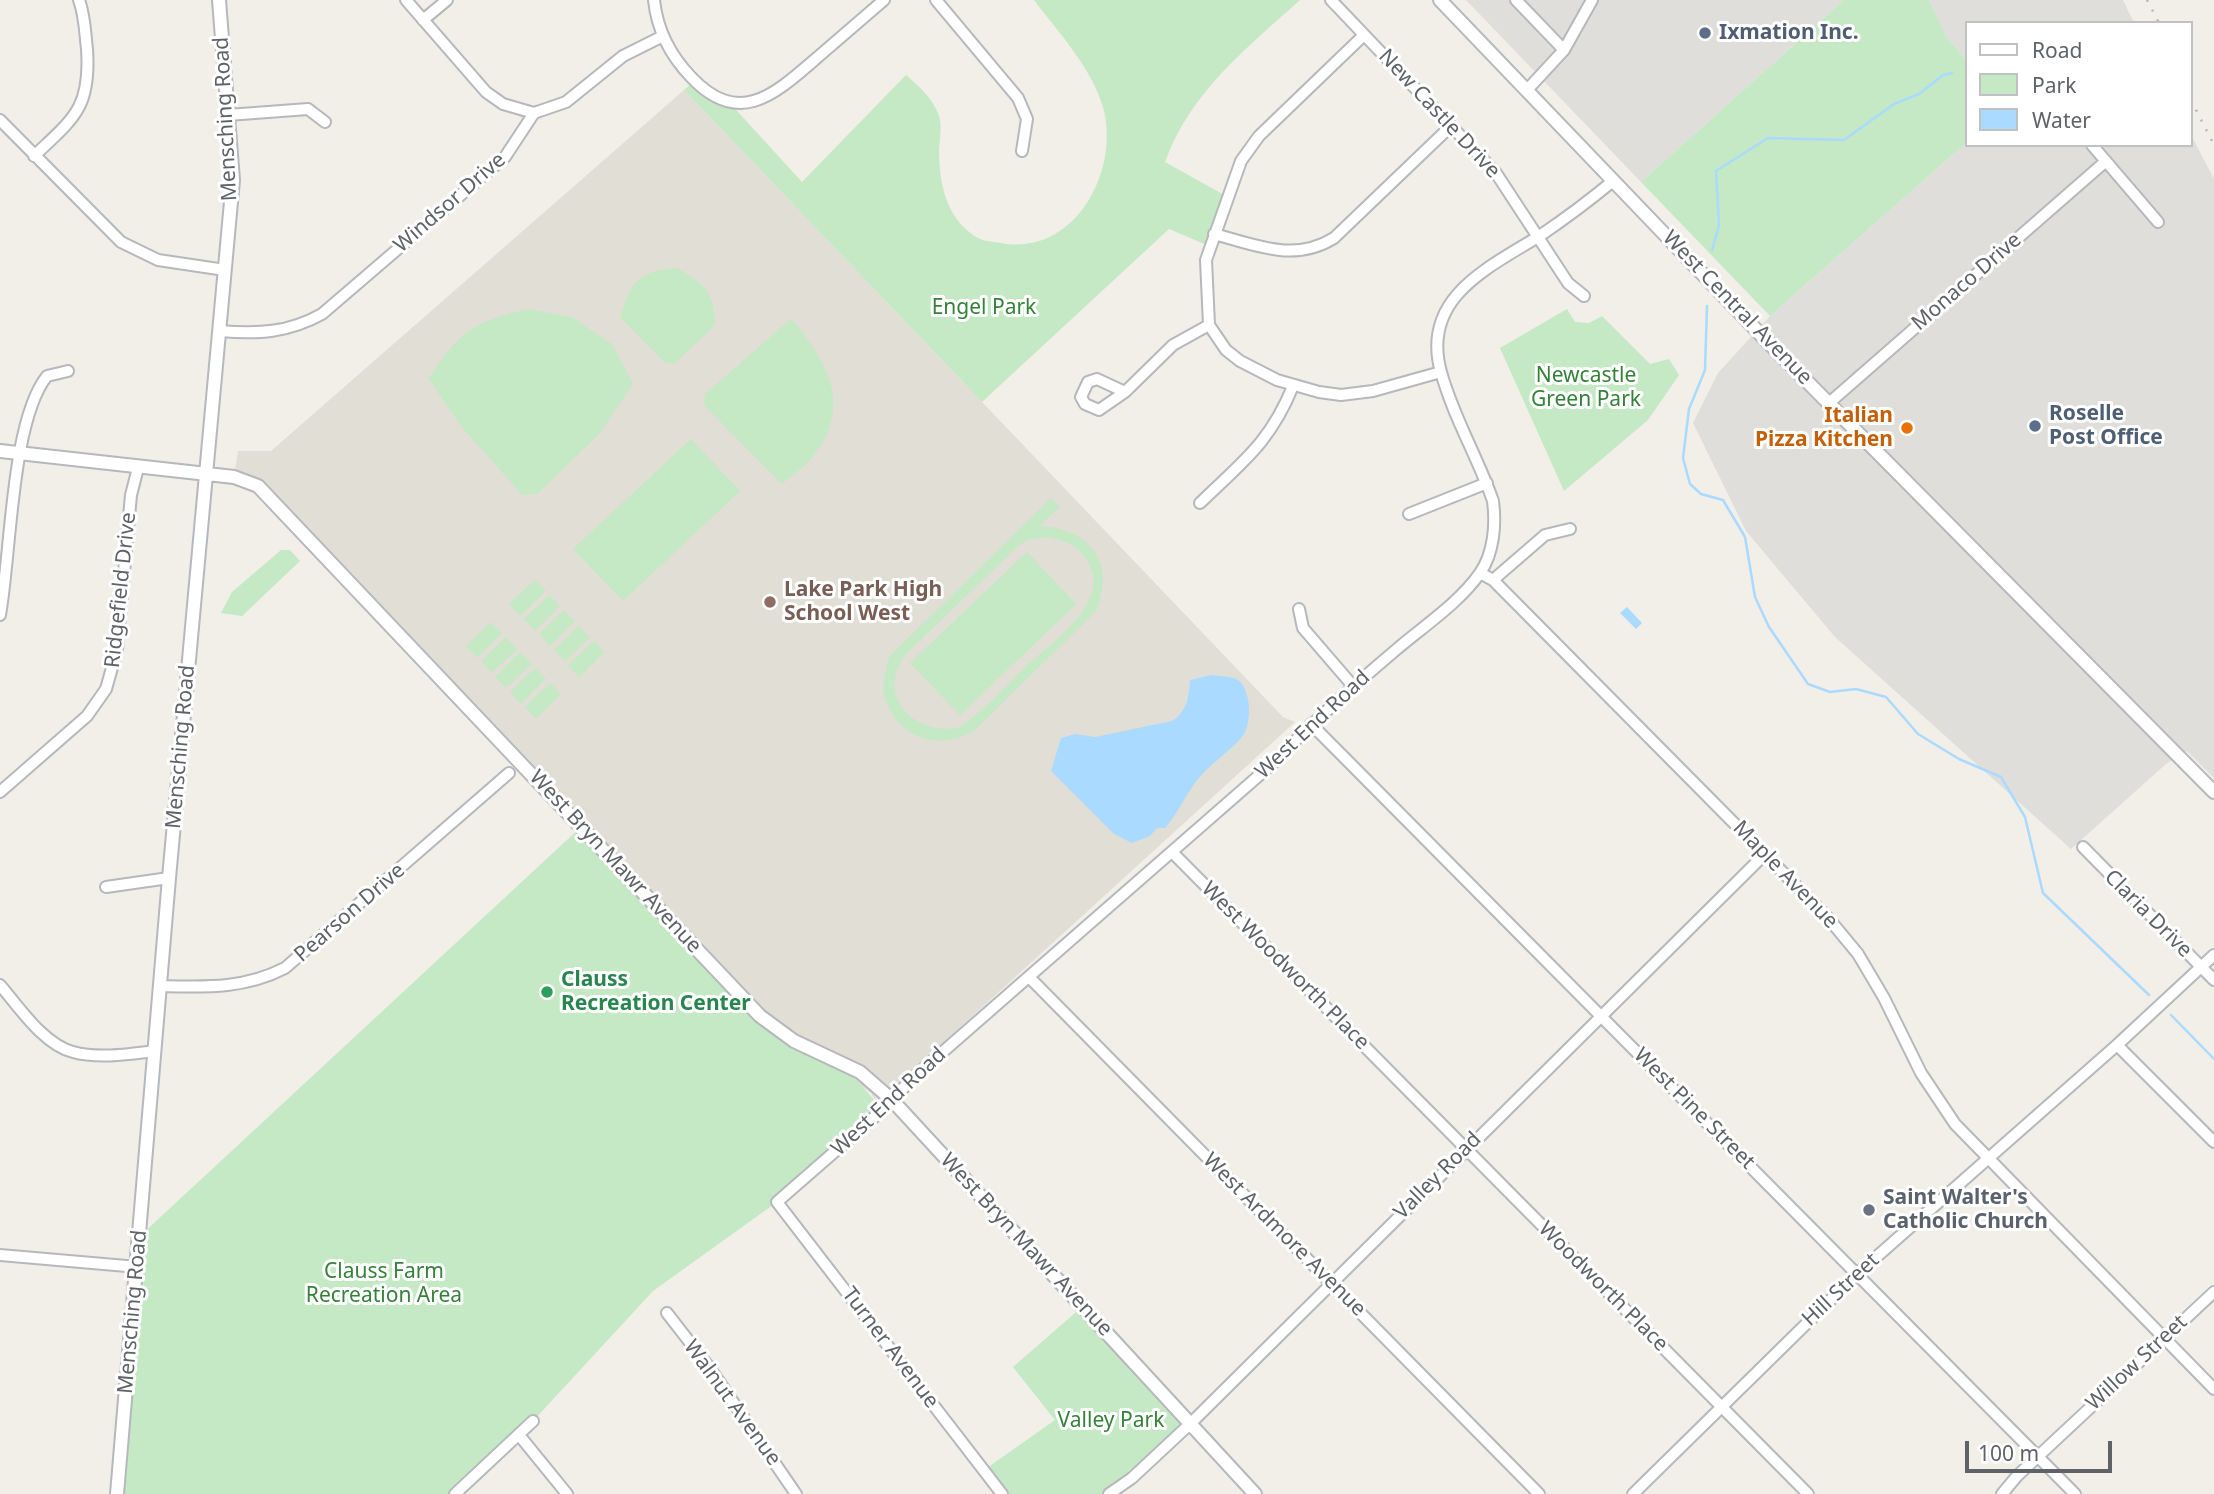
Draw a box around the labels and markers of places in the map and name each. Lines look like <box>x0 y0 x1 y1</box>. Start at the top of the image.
place label: Ixmation Inc. <box>1719 20 1859 46</box>
marker: Ixmation Inc. <box>1697 25 1713 41</box>
place label: Roselle Post Office <box>2049 401 2163 451</box>
place label: Italian Pizza Kitchen <box>1755 403 1893 453</box>
marker: Roselle Post Office <box>2027 418 2043 434</box>
marker: Italian Pizza Kitchen <box>1899 420 1915 436</box>
place label: Lake Park High School West <box>784 577 942 627</box>
marker: Lake Park High School West <box>762 594 778 610</box>
place label: Clauss Recreation Center <box>561 967 751 1017</box>
marker: Clauss Recreation Center <box>539 984 555 1000</box>
place label: Saint Walter's Catholic Church <box>1883 1185 2048 1235</box>
marker: Saint Walter's Catholic Church <box>1861 1202 1877 1218</box>

